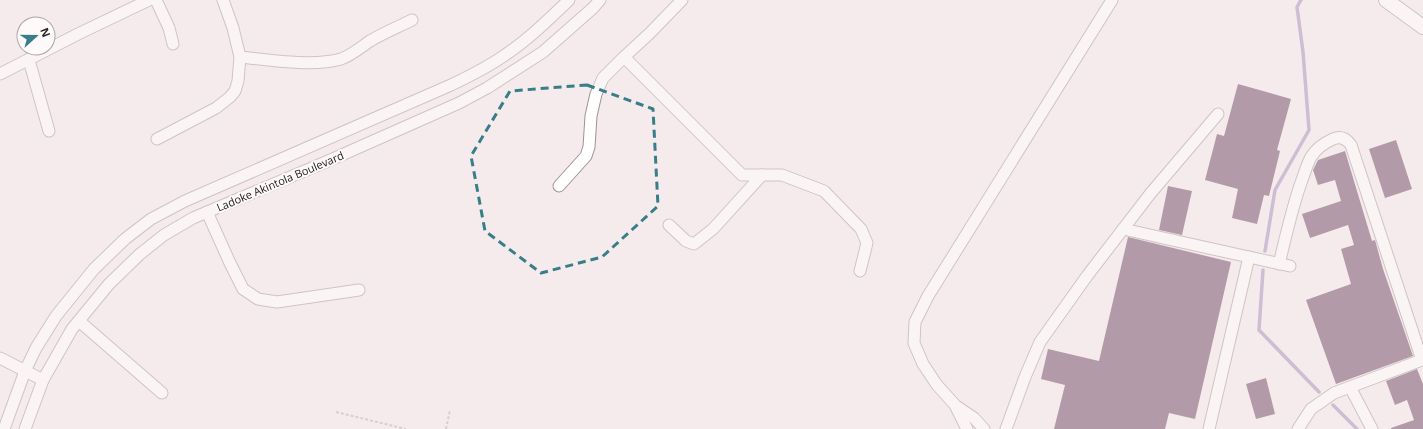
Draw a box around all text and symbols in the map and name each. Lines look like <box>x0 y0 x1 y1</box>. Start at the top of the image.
north arrow <box>16 16 56 56</box>
text: N <box>37 25 54 39</box>
street label: Ladoke Akintola Boulevard <box>214 147 346 215</box>

